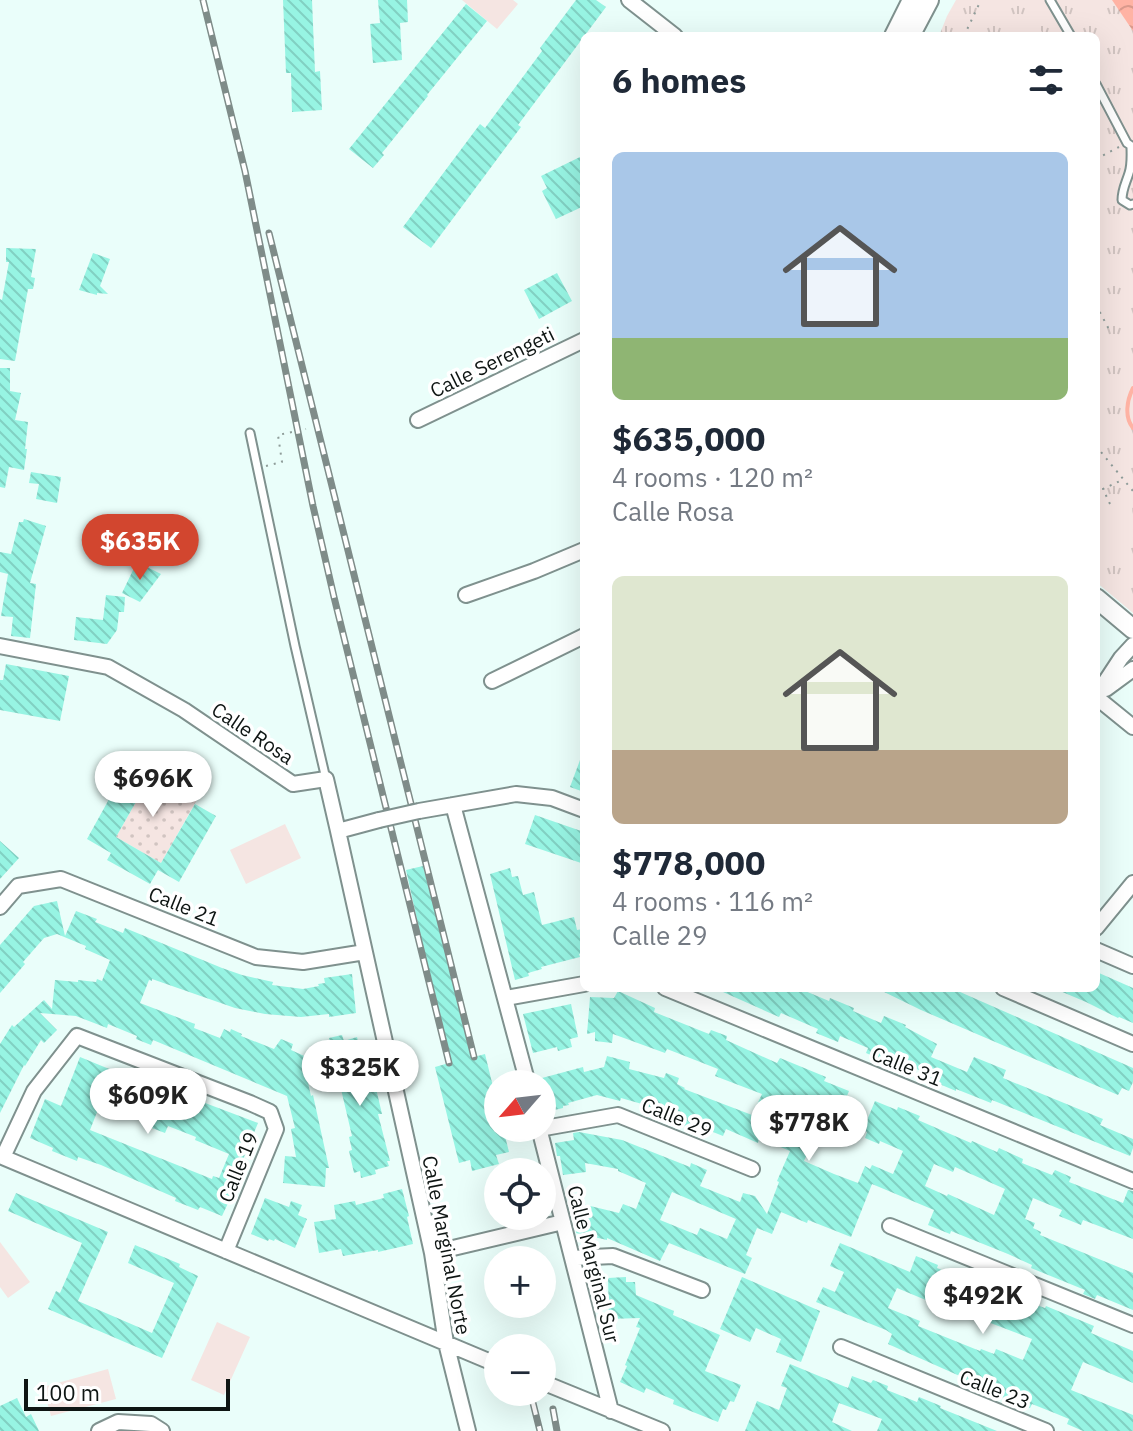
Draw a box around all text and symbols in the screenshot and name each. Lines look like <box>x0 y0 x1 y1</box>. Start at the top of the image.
text: 6 homes <box>612 58 747 102</box>
icon: filters <box>1024 58 1068 102</box>
icon: home <box>768 204 912 348</box>
street label: Calle Serengeti <box>425 320 559 404</box>
text: $635,000 <box>612 416 765 460</box>
text: 4 rooms · 120 m² <box>612 460 813 494</box>
text: Calle Rosa <box>612 494 734 528</box>
pin: $635K <box>84 514 196 582</box>
text: $635K <box>100 523 180 557</box>
icon: home <box>768 628 912 772</box>
street label: Calle Rosa <box>207 696 300 771</box>
pin: $696K <box>97 751 209 819</box>
text: $696K <box>113 760 193 794</box>
text: $778,000 <box>612 840 765 884</box>
street label: Calle 21 <box>145 880 223 932</box>
text: 4 rooms · 116 m² <box>612 884 813 918</box>
text: Calle 29 <box>612 918 708 952</box>
pin: $325K <box>304 1040 416 1108</box>
street label: Calle 31 <box>868 1040 946 1092</box>
text: $325K <box>320 1049 400 1083</box>
pin: $609K <box>92 1068 204 1136</box>
north arrow <box>484 1070 556 1142</box>
map controls <box>484 1070 556 1406</box>
text: $609K <box>108 1077 188 1111</box>
street label: Calle 29 <box>638 1091 716 1143</box>
pin: $778K <box>753 1095 865 1163</box>
text: $778K <box>769 1104 849 1138</box>
street label: Calle 19 <box>212 1128 264 1206</box>
street label: Calle Marginal Norte <box>416 1153 478 1337</box>
button: locate <box>484 1158 556 1230</box>
street label: Calle Marginal Sur <box>561 1182 627 1346</box>
button: + <box>484 1246 556 1318</box>
pin: $492K <box>927 1268 1039 1336</box>
text: $492K <box>943 1277 1023 1311</box>
button: − <box>484 1334 556 1406</box>
street label: Calle 23 <box>956 1363 1034 1415</box>
scale bar <box>24 1375 230 1411</box>
text: 100 m <box>36 1378 100 1407</box>

